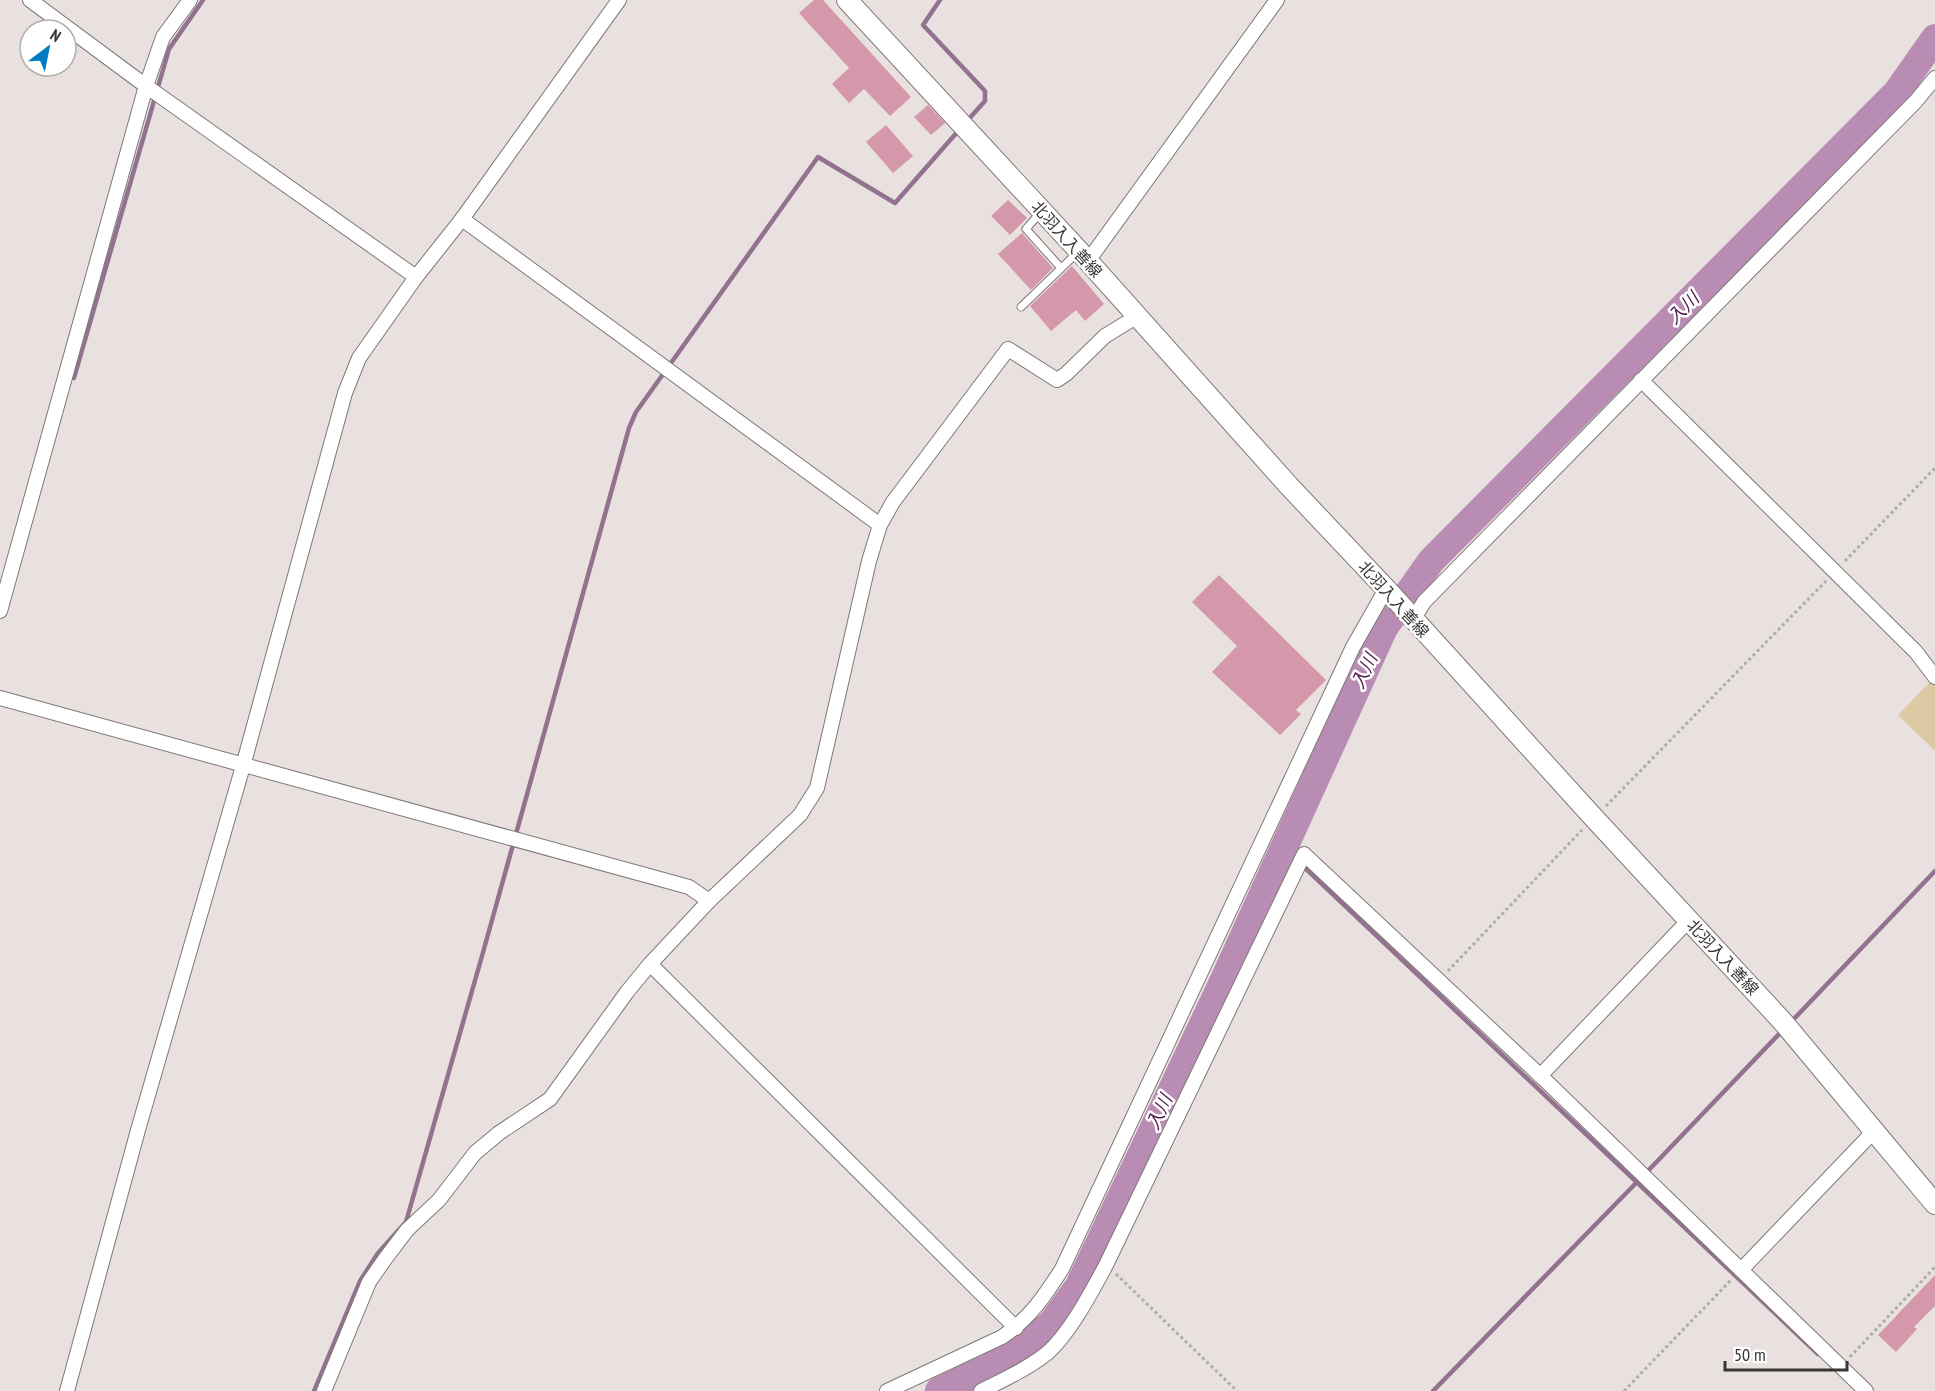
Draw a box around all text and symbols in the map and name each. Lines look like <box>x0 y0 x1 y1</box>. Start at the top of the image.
north arrow <box>18 18 78 78</box>
text: N <box>47 25 65 46</box>
street label: 北羽入入善線 <box>1027 197 1107 281</box>
water label: 入川 <box>1662 286 1705 329</box>
street label: 北羽入入善線 <box>1354 557 1434 641</box>
water label: 入川 <box>1346 648 1383 692</box>
street label: 北羽入入善線 <box>1683 915 1763 999</box>
water label: 入川 <box>1141 1089 1178 1133</box>
scale bar <box>1725 1334 1846 1372</box>
text: 50 m <box>1734 1343 1766 1366</box>

